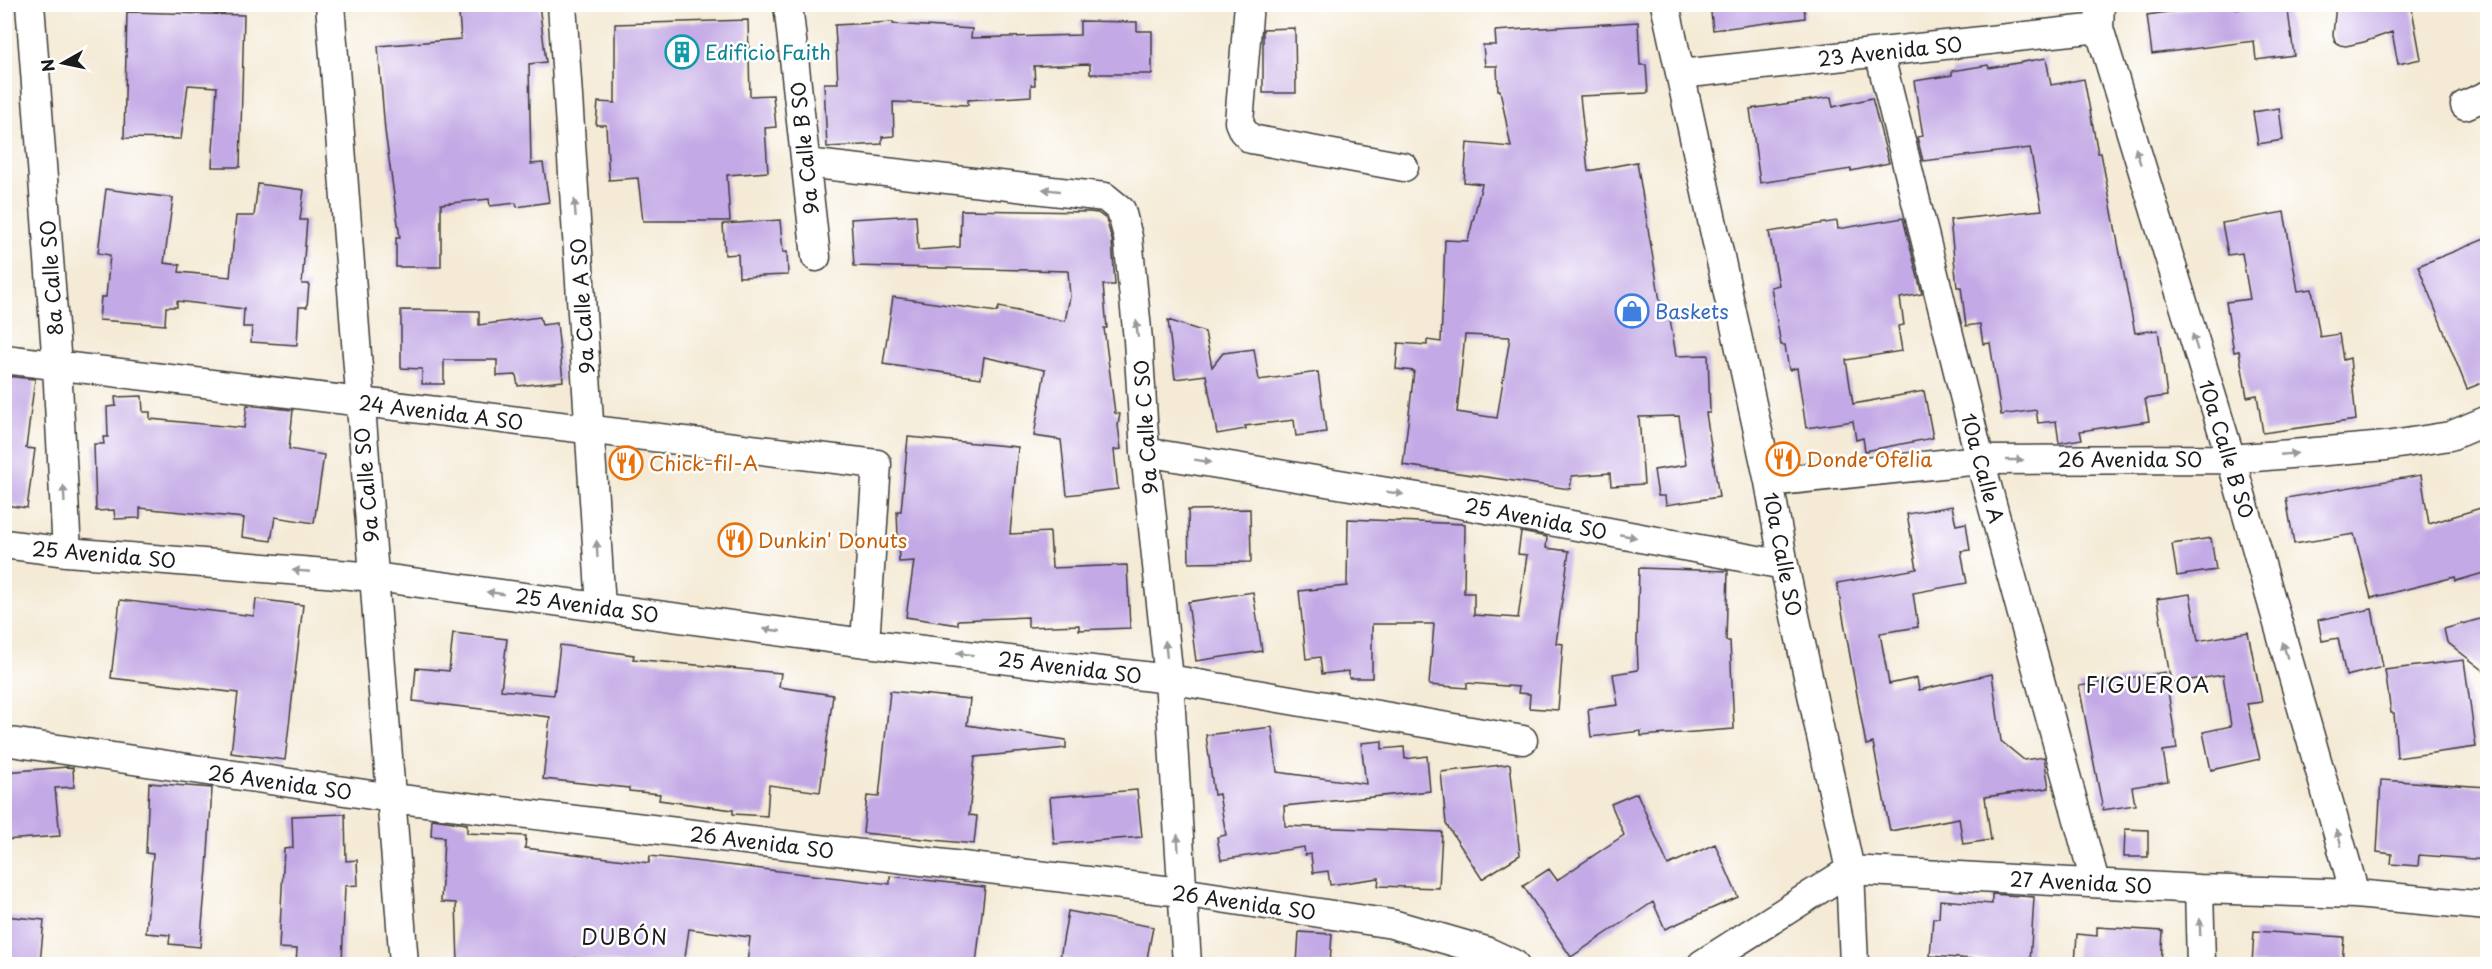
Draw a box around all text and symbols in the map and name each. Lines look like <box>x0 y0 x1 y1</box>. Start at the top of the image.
street label: 23 Avenida SO <box>1816 28 1964 74</box>
north arrow <box>33 33 93 93</box>
building icon: Edificio Faith <box>664 34 700 70</box>
place label: Edificio Faith <box>705 37 831 67</box>
text: N <box>34 57 60 74</box>
street label: 9a Calle B SO <box>782 80 826 216</box>
one-way arrow <box>2133 146 2142 164</box>
one-way arrow <box>1042 186 1061 195</box>
one-way arrow <box>570 198 580 217</box>
street label: 8a Calle SO <box>32 219 70 337</box>
street label: 9a Calle A SO <box>562 237 602 375</box>
shop icon: Baskets <box>1614 293 1650 329</box>
place label: Baskets <box>1655 296 1729 326</box>
one-way arrow <box>1132 320 1142 339</box>
one-way arrow <box>2190 333 2199 351</box>
street label: 9a Calle C SO <box>1125 359 1165 495</box>
street label: 10a Calle B SO <box>2192 376 2262 522</box>
street label: 24 Avenida A SO <box>357 387 525 437</box>
street label: 10a Calle A <box>1954 410 2012 526</box>
street label: 9a Calle SO <box>346 426 386 544</box>
restaurant icon: Donde Ofelia <box>1765 441 1801 477</box>
place label: Donde Ofelia <box>1806 444 1933 474</box>
street label: 26 Avenida SO <box>2057 444 2203 474</box>
restaurant icon: Chick-fil-A <box>608 445 644 481</box>
place label: Chick-fil-A <box>649 448 758 478</box>
one-way arrow <box>2280 449 2299 459</box>
one-way arrow <box>2006 455 2025 465</box>
one-way arrow <box>1194 457 1213 466</box>
one-way arrow <box>60 484 69 503</box>
one-way arrow <box>1386 489 1405 498</box>
street label: 25 Avenida SO <box>1462 489 1610 547</box>
street label: 10a Calle SO <box>1756 489 1810 619</box>
restaurant icon: Dunkin' Donuts <box>717 522 753 558</box>
place label: Dunkin' Donuts <box>758 525 907 555</box>
one-way arrow <box>1619 531 1638 540</box>
street label: 25 Avenida SO <box>31 533 177 575</box>
one-way arrow <box>592 539 602 558</box>
one-way arrow <box>292 566 311 576</box>
street label: 25 Avenida SO <box>513 580 661 630</box>
one-way arrow <box>485 589 504 598</box>
one-way arrow <box>762 625 781 635</box>
one-way arrow <box>1161 639 1171 658</box>
one-way arrow <box>2280 641 2290 659</box>
street label: 25 Avenida SO <box>996 643 1144 691</box>
one-way arrow <box>956 650 975 659</box>
district label: FIGUEROA <box>2086 668 2210 700</box>
street label: 26 Avenida SO <box>206 757 354 807</box>
street label: 26 Avenida SO <box>688 818 836 866</box>
one-way arrow <box>2334 828 2343 846</box>
one-way arrow <box>1174 834 1183 853</box>
street label: 27 Avenida SO <box>2009 863 2153 901</box>
street label: 26 Avenida SO <box>1170 877 1318 927</box>
one-way arrow <box>2195 917 2205 936</box>
district label: DUBÓN <box>581 920 669 952</box>

